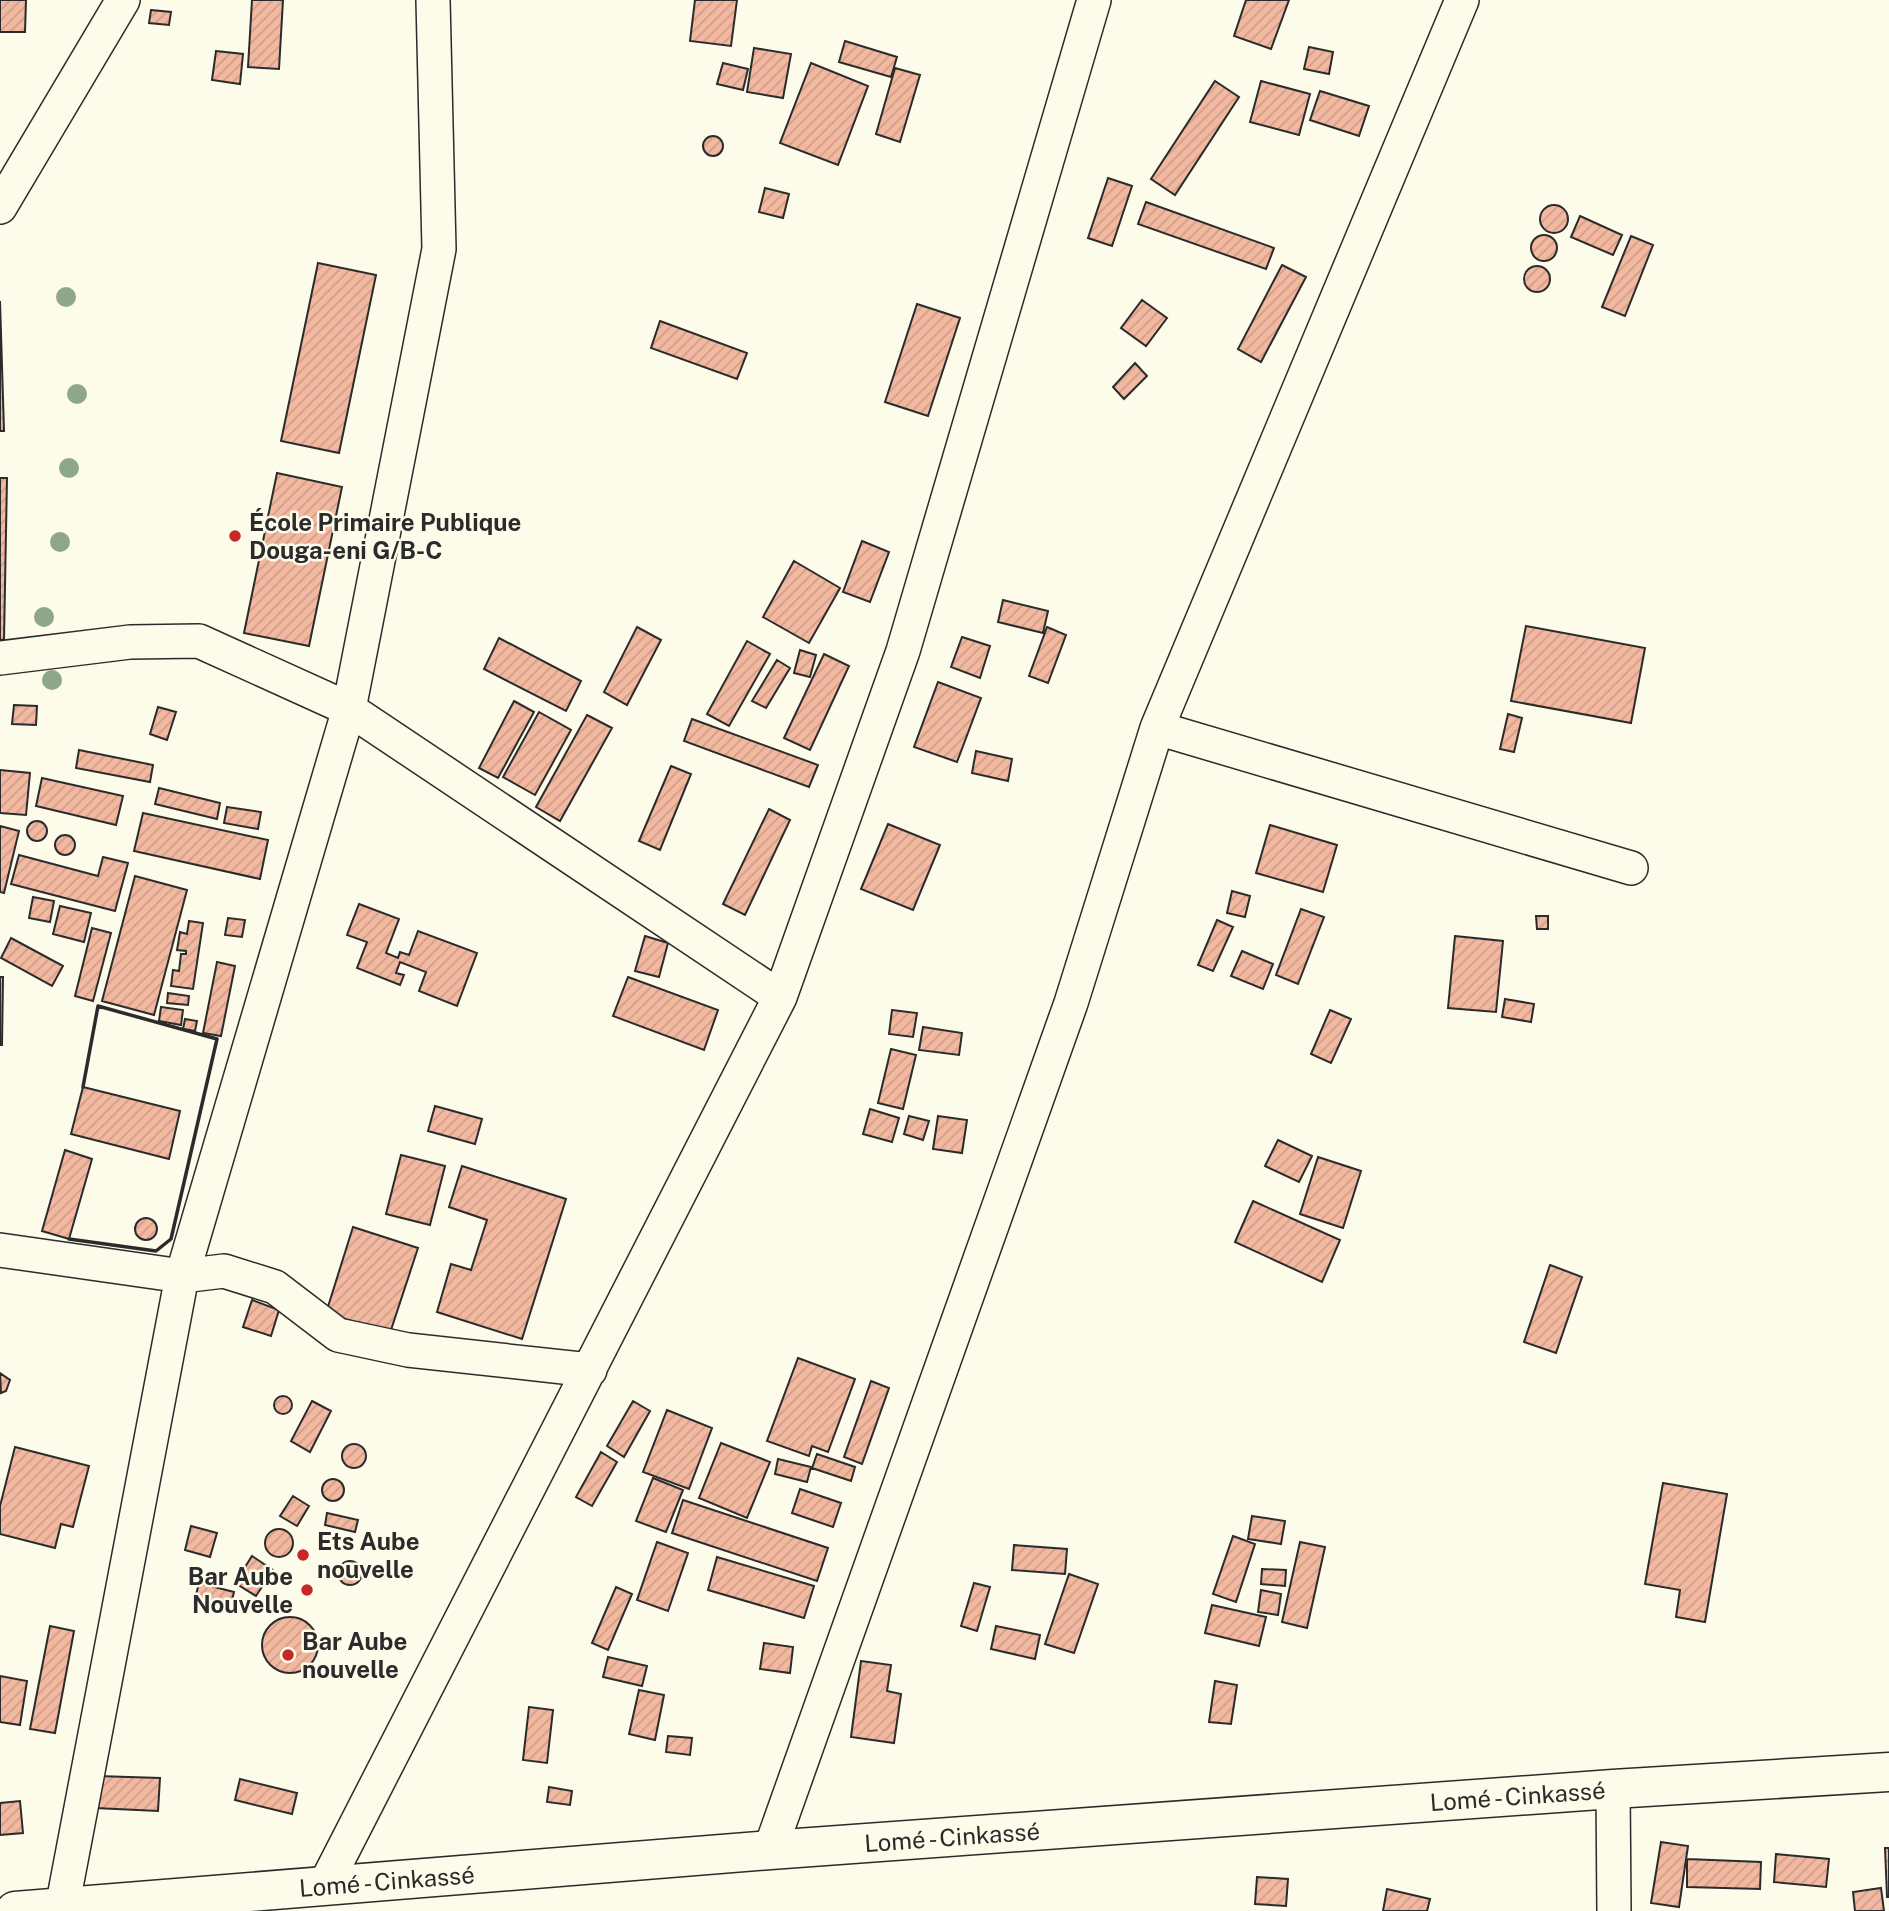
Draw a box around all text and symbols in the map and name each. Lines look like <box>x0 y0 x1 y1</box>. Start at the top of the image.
place label: École Primaire Publique Douga-eni G/B-C <box>249 508 521 564</box>
marker: École Primaire Publique Douga-eni G/B-C <box>227 528 243 544</box>
place label: Ets Aube nouvelle <box>317 1527 419 1583</box>
marker: Ets Aube nouvelle <box>295 1547 311 1563</box>
place label: Bar Aube Nouvelle <box>188 1562 293 1618</box>
marker: Bar Aube Nouvelle <box>299 1582 315 1598</box>
place label: Bar Aube nouvelle <box>302 1627 407 1683</box>
marker: Bar Aube nouvelle <box>280 1647 296 1663</box>
street label: Lomé - Cinkassé <box>1429 1776 1606 1816</box>
street label: Lomé - Cinkassé <box>863 1817 1041 1857</box>
street label: Lomé - Cinkassé <box>298 1860 476 1902</box>

